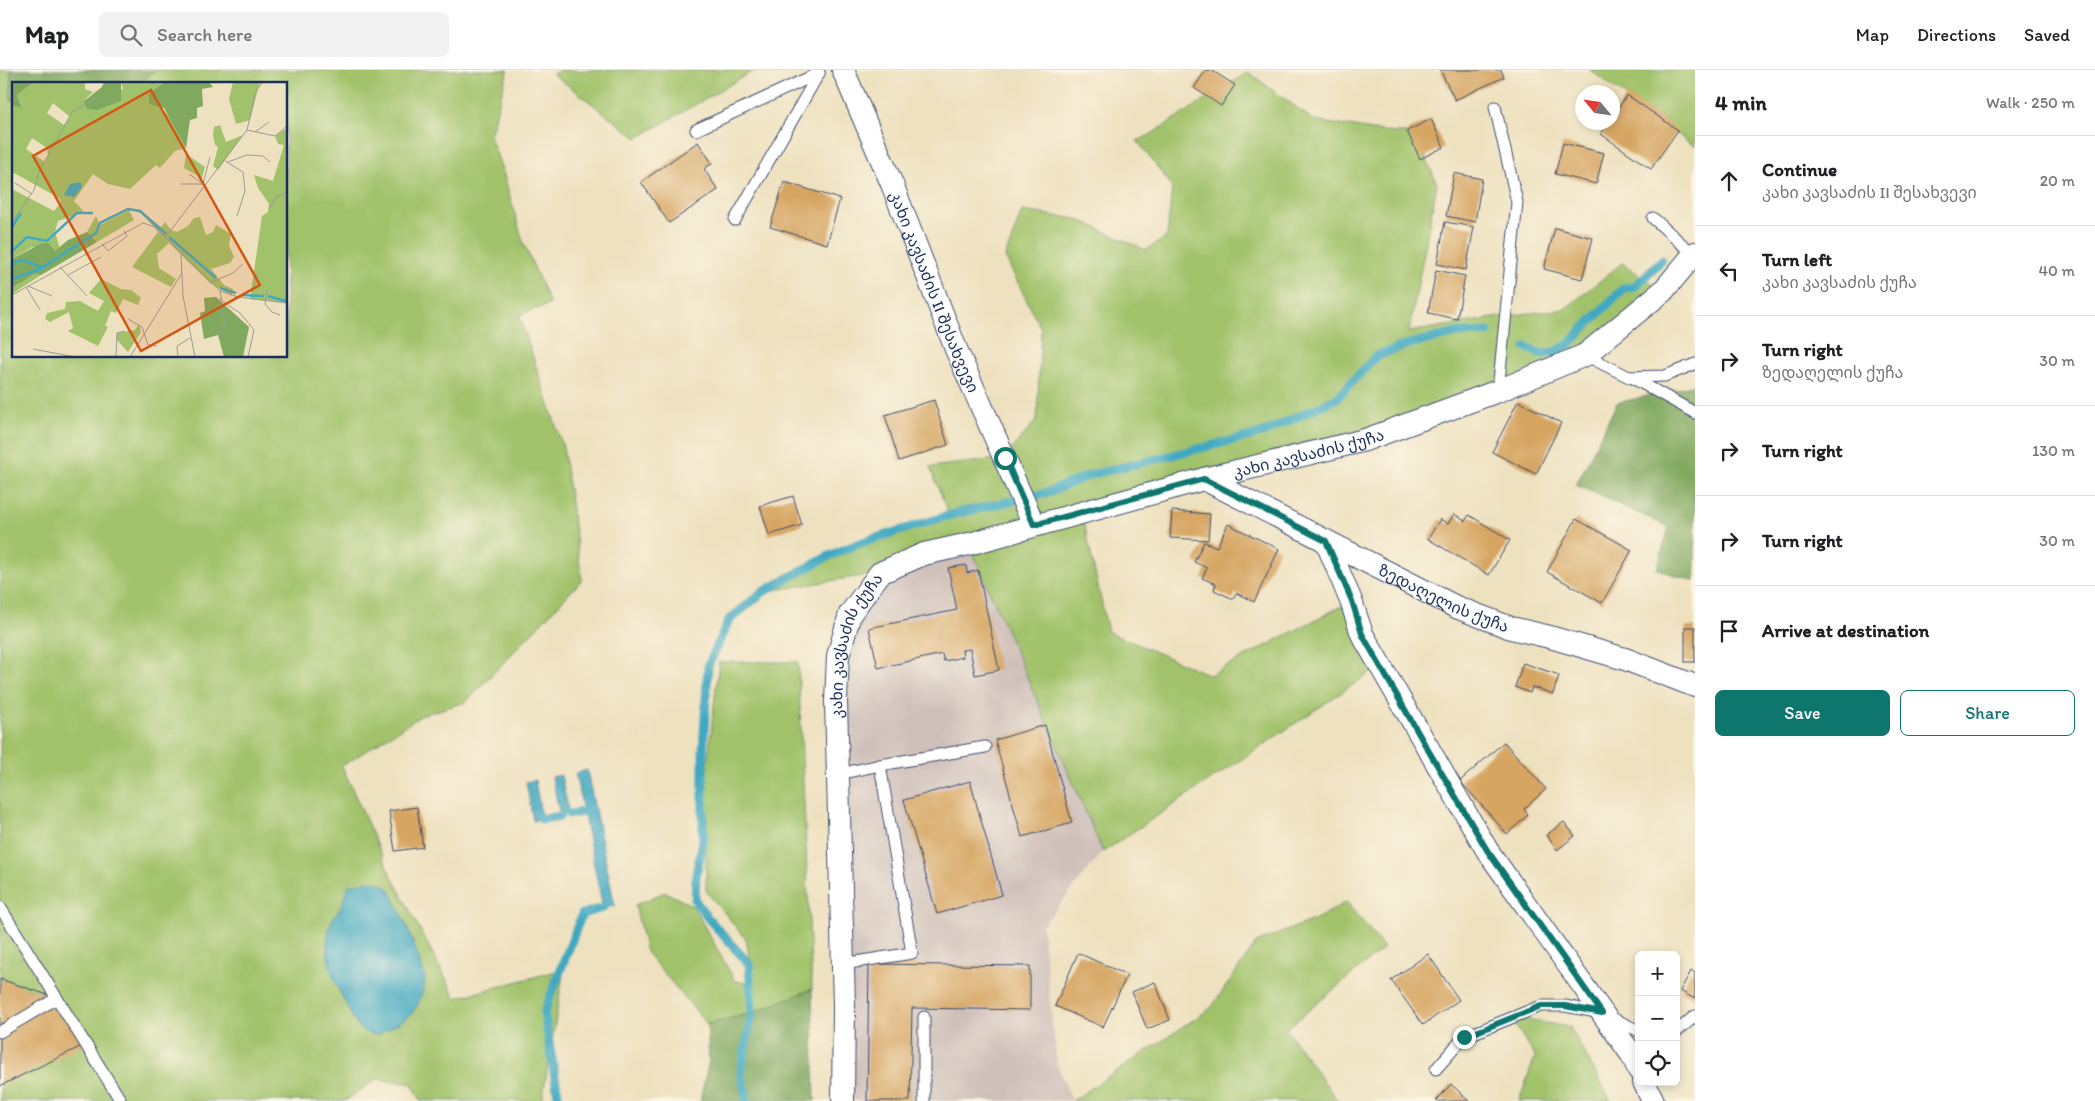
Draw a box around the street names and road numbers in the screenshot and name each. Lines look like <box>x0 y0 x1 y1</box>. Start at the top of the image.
street label: კახი კავსაძის II შესახვევი <box>886 188 983 395</box>
street label: კახი კავსაძის ქუჩა <box>1231 424 1386 481</box>
street label: ზედაღელის ქუჩა <box>1376 560 1512 636</box>
street label: კახი კავსაძის ქუჩა <box>826 569 886 719</box>

